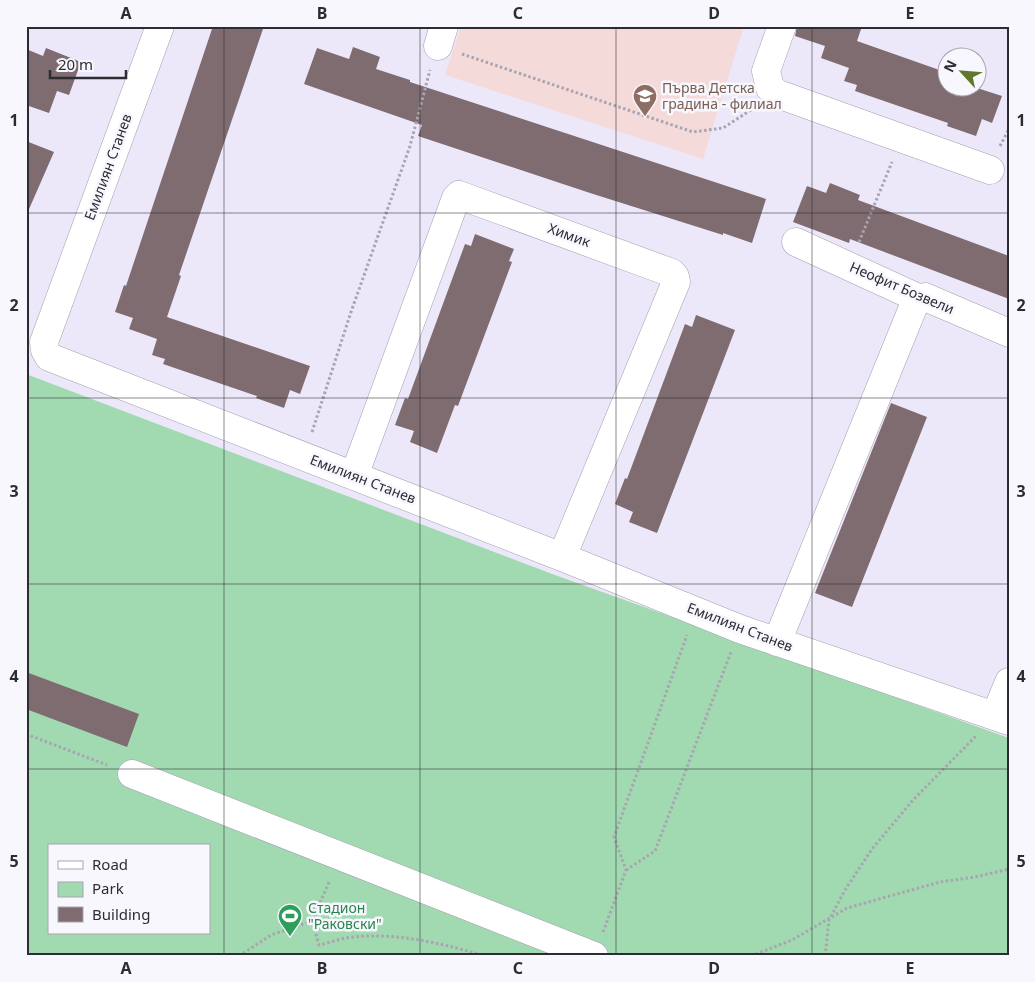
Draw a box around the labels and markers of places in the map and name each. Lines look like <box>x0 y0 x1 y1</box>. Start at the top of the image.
place label: Първа Детска градина - филиал <box>662 78 782 113</box>
school or university icon: Първа Детска градина - филиал <box>632 83 658 117</box>
place label: Стадион "Раковски" <box>308 898 382 933</box>
sports icon: Стадион "Раковски" <box>277 903 303 937</box>

